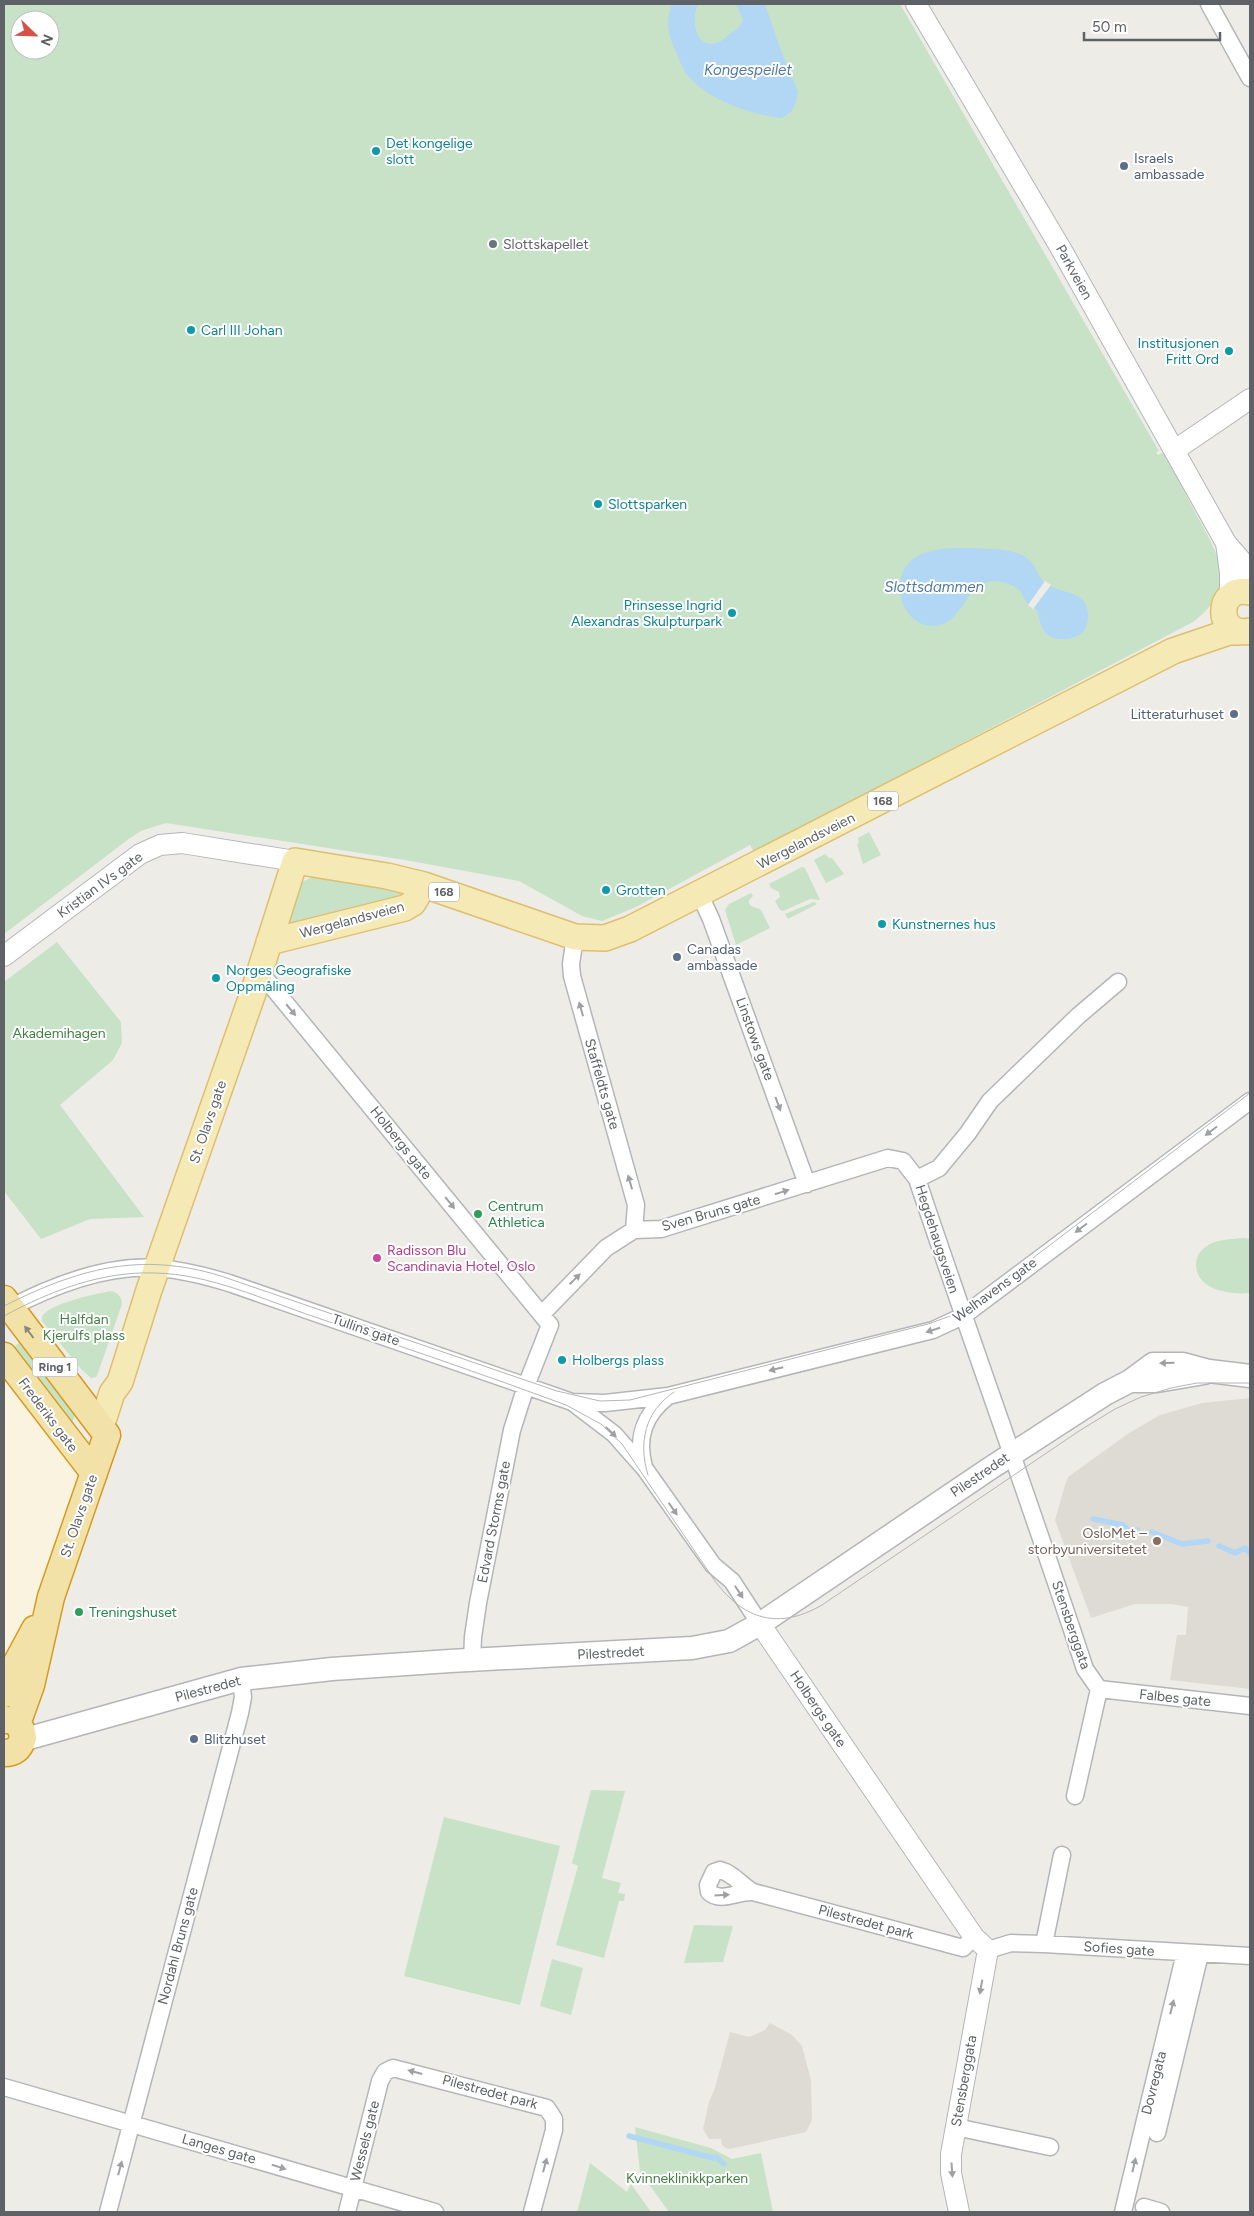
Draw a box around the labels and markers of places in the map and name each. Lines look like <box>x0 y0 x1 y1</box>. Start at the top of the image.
place label: Det kongelige slott <box>386 135 473 168</box>
marker: Det kongelige slott <box>370 145 382 157</box>
place label: Israels ambassade <box>1134 150 1205 183</box>
marker: Israels ambassade <box>1118 160 1130 172</box>
place label: Slottskapellet <box>503 236 589 253</box>
marker: Slottskapellet <box>487 238 499 250</box>
place label: Carl III Johan <box>201 322 283 339</box>
marker: Carl III Johan <box>185 324 197 336</box>
place label: Institusjonen Fritt Ord <box>1138 335 1219 368</box>
marker: Institusjonen Fritt Ord <box>1223 345 1235 357</box>
place label: Slottsparken <box>608 496 687 513</box>
marker: Slottsparken <box>592 498 604 510</box>
place label: Prinsesse Ingrid Alexandras Skulpturpark <box>571 597 722 630</box>
marker: Prinsesse Ingrid Alexandras Skulpturpark <box>726 607 738 619</box>
place label: Litteraturhuset <box>1130 706 1224 723</box>
marker: Litteraturhuset <box>1228 708 1240 720</box>
place label: Grotten <box>616 882 666 899</box>
marker: Grotten <box>600 884 612 896</box>
place label: Kunstnernes hus <box>892 916 996 933</box>
marker: Kunstnernes hus <box>876 918 888 930</box>
place label: Canadas ambassade <box>687 941 758 974</box>
marker: Canadas ambassade <box>671 951 683 963</box>
place label: Norges Geografiske Oppmåling <box>226 962 352 995</box>
marker: Norges Geografiske Oppmåling <box>210 972 222 984</box>
place label: Centrum Athletica <box>488 1198 545 1231</box>
marker: Centrum Athletica <box>472 1208 484 1220</box>
place label: Radisson Blu Scandinavia Hotel, Oslo <box>387 1242 535 1275</box>
marker: Radisson Blu Scandinavia Hotel, Oslo <box>371 1252 383 1264</box>
place label: Holbergs plass <box>572 1352 664 1369</box>
marker: Holbergs plass <box>556 1354 568 1366</box>
place label: OsloMet – storbyuniversitetet <box>1028 1525 1147 1558</box>
marker: OsloMet – storbyuniversitetet <box>1151 1535 1163 1547</box>
place label: Treningshuset <box>89 1604 177 1621</box>
marker: Treningshuset <box>73 1606 85 1618</box>
place label: Blitzhuset <box>204 1731 266 1748</box>
marker: Blitzhuset <box>188 1733 200 1745</box>

